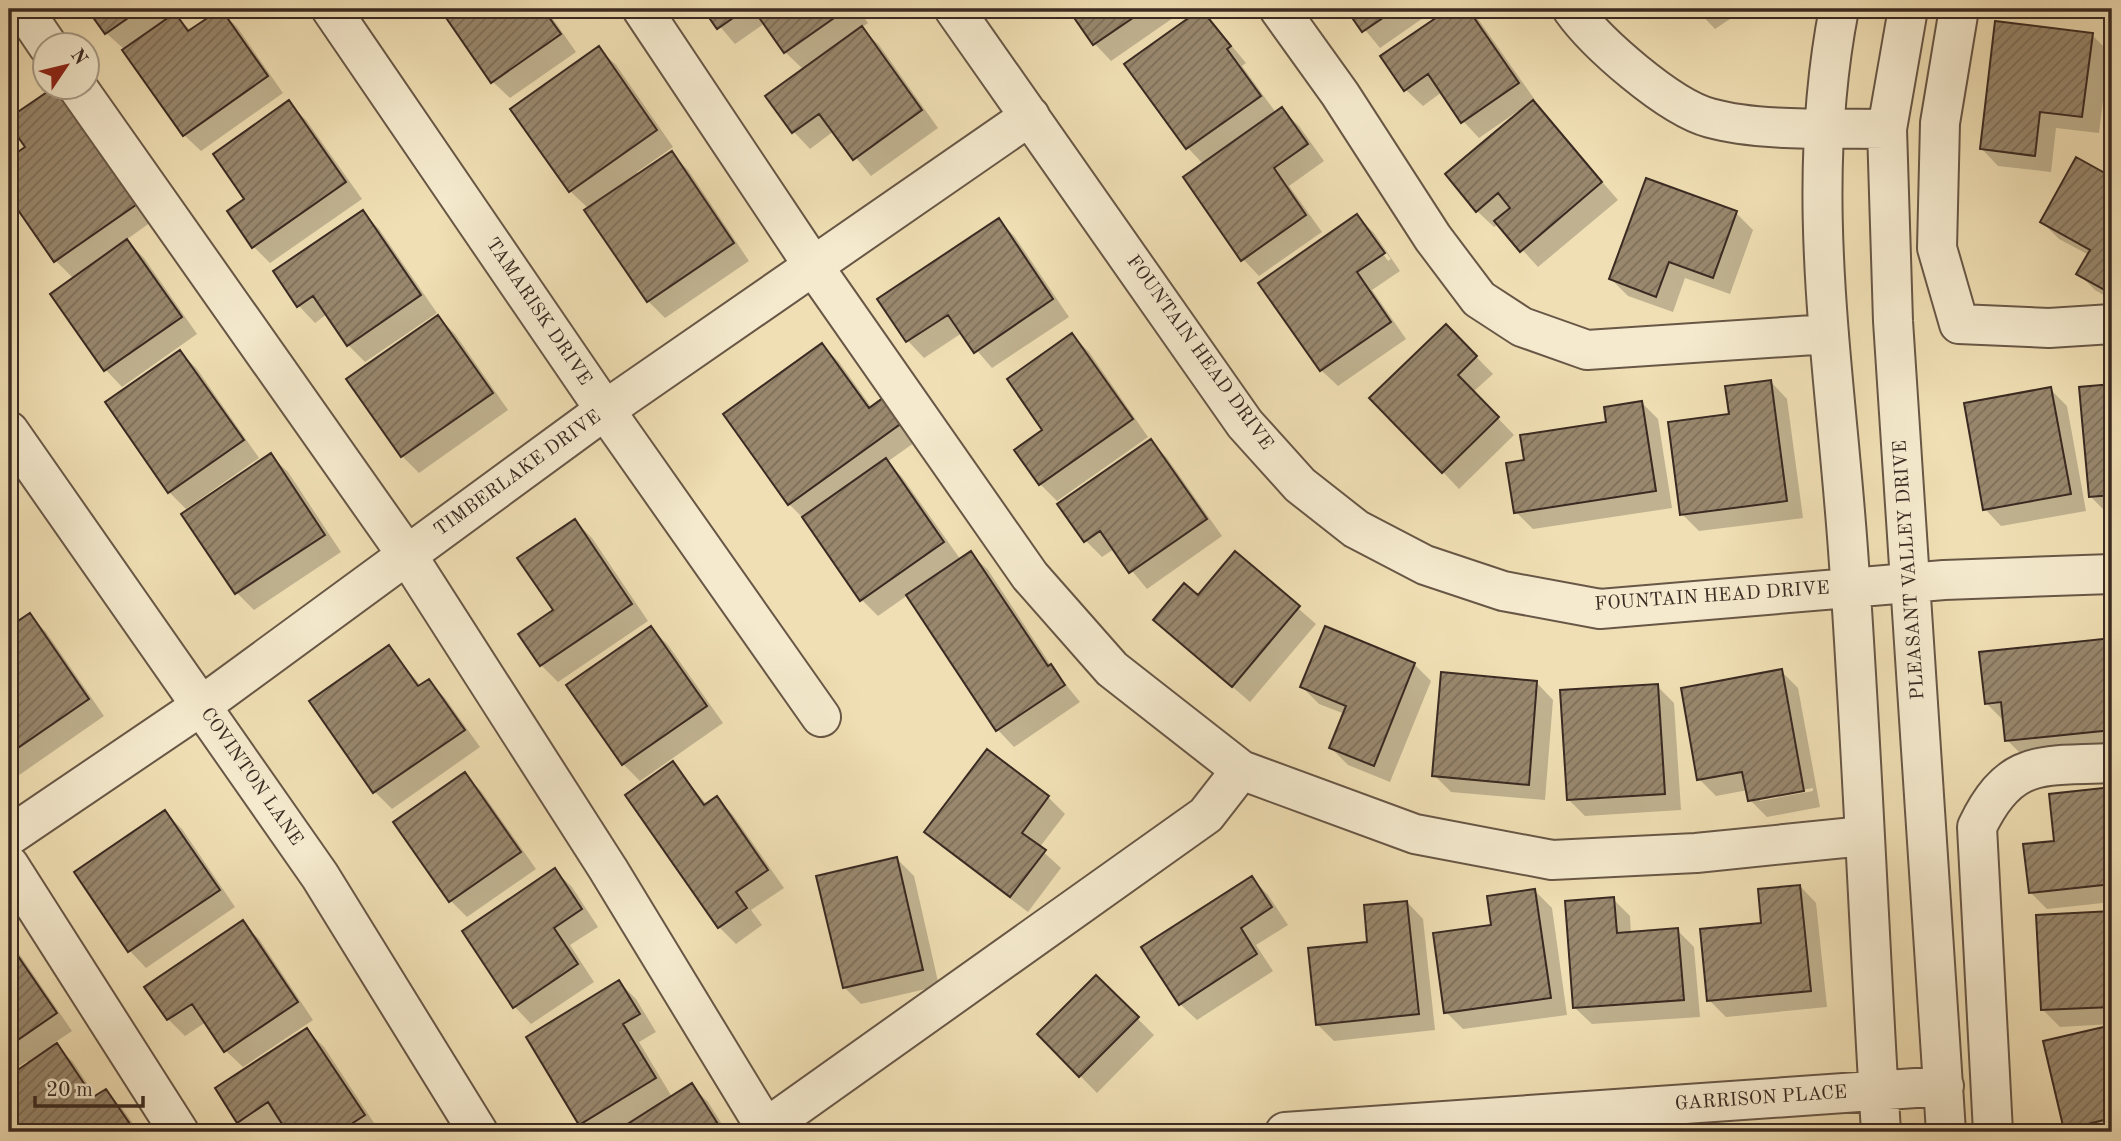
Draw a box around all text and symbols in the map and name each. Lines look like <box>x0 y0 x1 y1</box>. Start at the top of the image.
north arrow <box>32 32 102 102</box>
text: N <box>66 46 90 69</box>
street label: TAMARISK DRIVE <box>482 235 594 389</box>
street label: FOUNTAIN HEAD DRIVE <box>1122 252 1276 454</box>
street label: TIMBERLAKE DRIVE <box>431 407 605 541</box>
street label: PLEASANT VALLEY DRIVE <box>1891 439 1929 701</box>
street label: FOUNTAIN HEAD DRIVE <box>1594 579 1830 615</box>
street label: COVINTON LANE <box>196 705 306 849</box>
scale bar <box>35 1064 144 1108</box>
text: 20 m <box>46 1080 93 1101</box>
street label: GARRISON PLACE <box>1674 1084 1848 1114</box>

